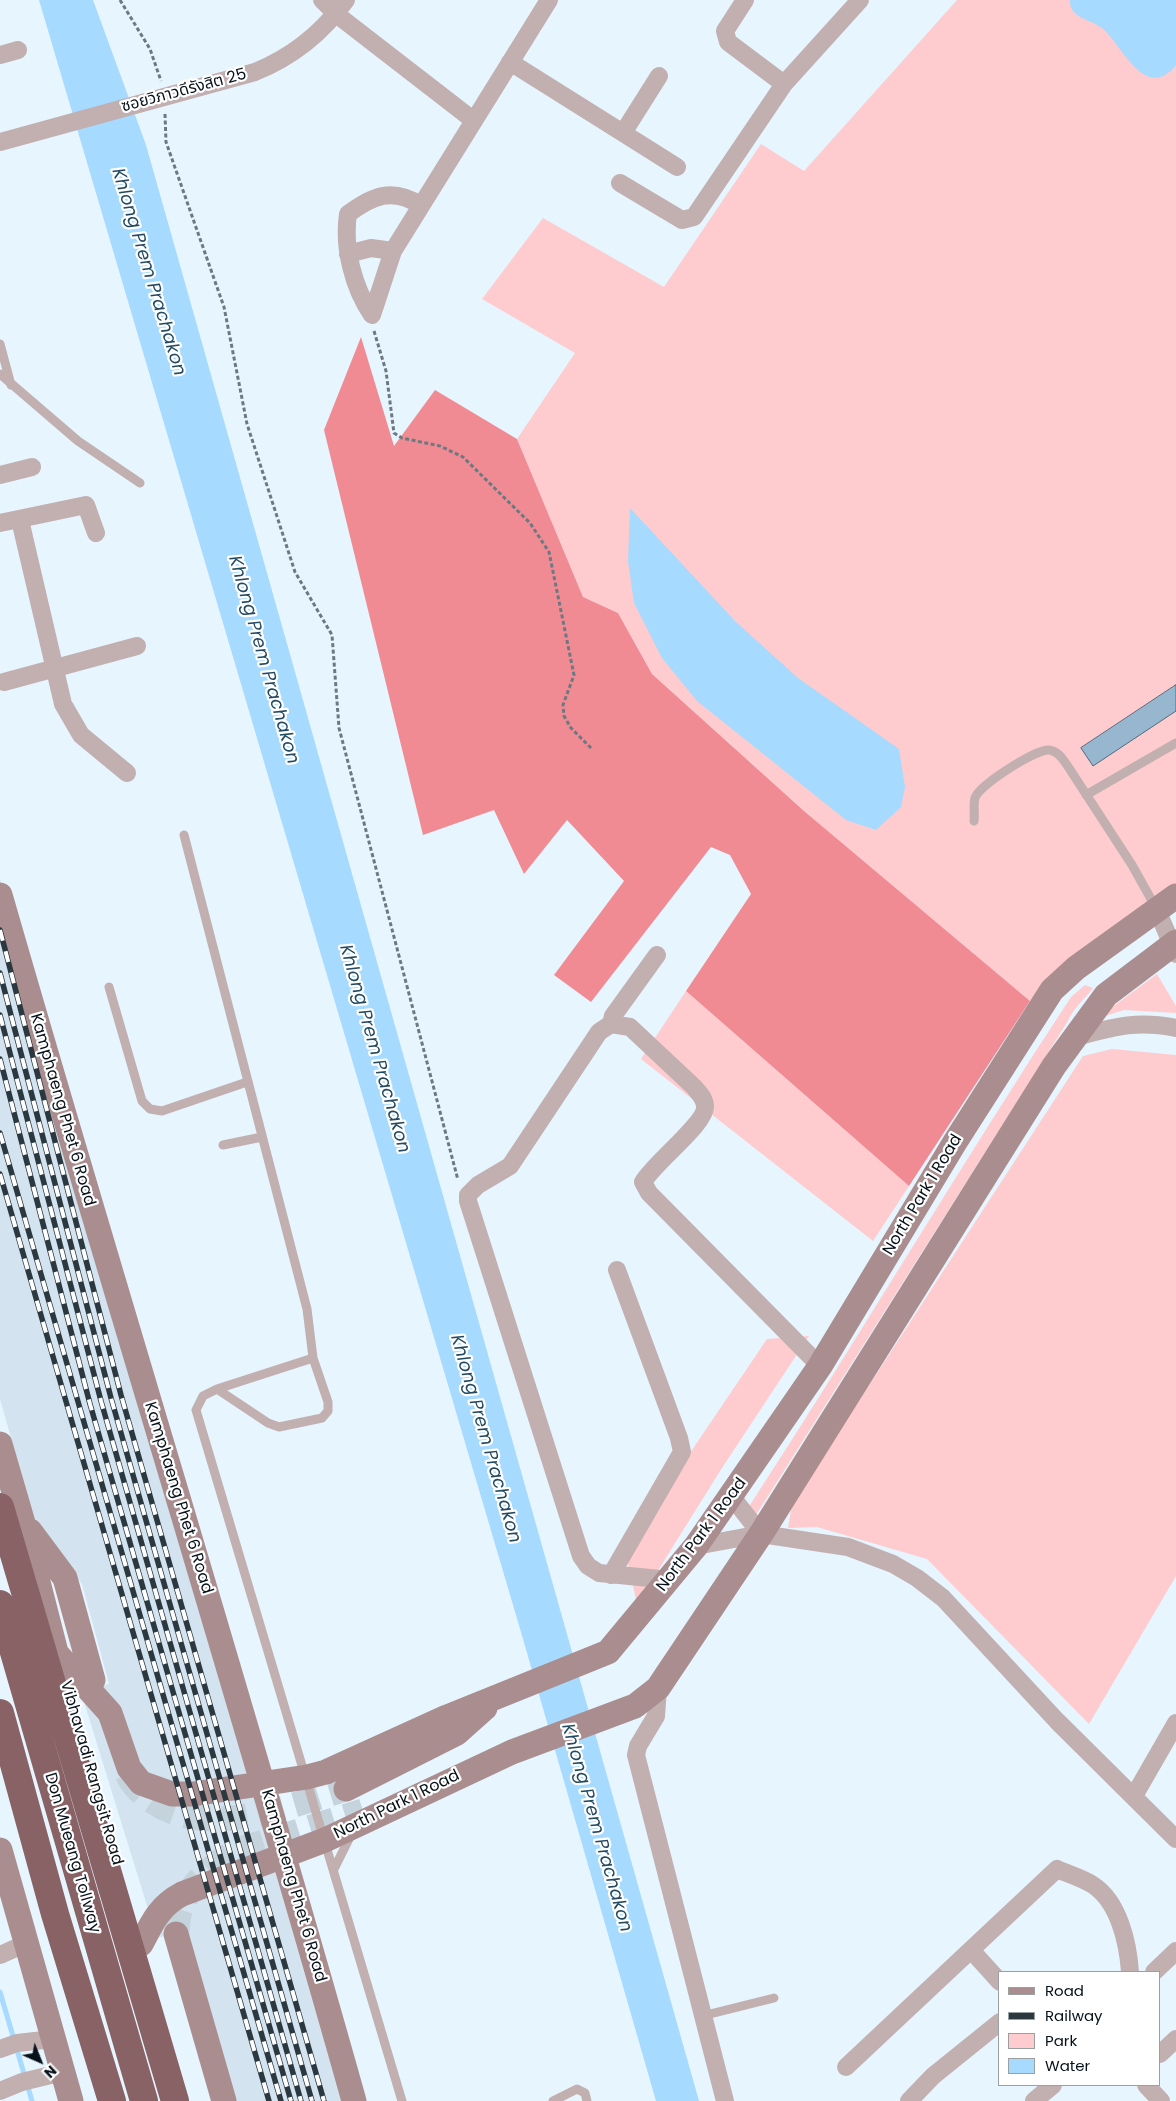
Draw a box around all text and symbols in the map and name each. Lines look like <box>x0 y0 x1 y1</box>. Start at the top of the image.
street label: ซอยวิภาวดีรังสิต 25 <box>119 65 249 117</box>
water label: Khlong Prem Prachakon <box>106 166 190 378</box>
water label: Khlong Prem Prachakon <box>223 553 303 767</box>
water label: Khlong Prem Prachakon <box>334 942 414 1156</box>
street label: Kamphaeng Phet 6 Road <box>25 1011 99 1209</box>
street label: North Park 1 Road <box>879 1131 967 1259</box>
water label: Khlong Prem Prachakon <box>445 1332 525 1546</box>
street label: Kamphaeng Phet 6 Road <box>140 1400 216 1596</box>
street label: North Park 1 Road <box>653 1474 751 1596</box>
street label: Vibhavadi Rangsit Road <box>55 1679 127 1867</box>
water label: Khlong Prem Prachakon <box>556 1721 636 1935</box>
street label: North Park 1 Road <box>331 1766 463 1844</box>
street label: Don Mueang Tollway <box>40 1771 104 1935</box>
street label: Kamphaeng Phet 6 Road <box>256 1787 330 1985</box>
legend <box>998 1971 1161 2086</box>
text: Road <box>1045 1980 1084 2001</box>
text: Railway <box>1045 2005 1103 2026</box>
text: Park <box>1045 2030 1077 2051</box>
north arrow <box>15 2036 65 2086</box>
text: Water <box>1045 2055 1090 2076</box>
text: N <box>40 2061 61 2083</box>

